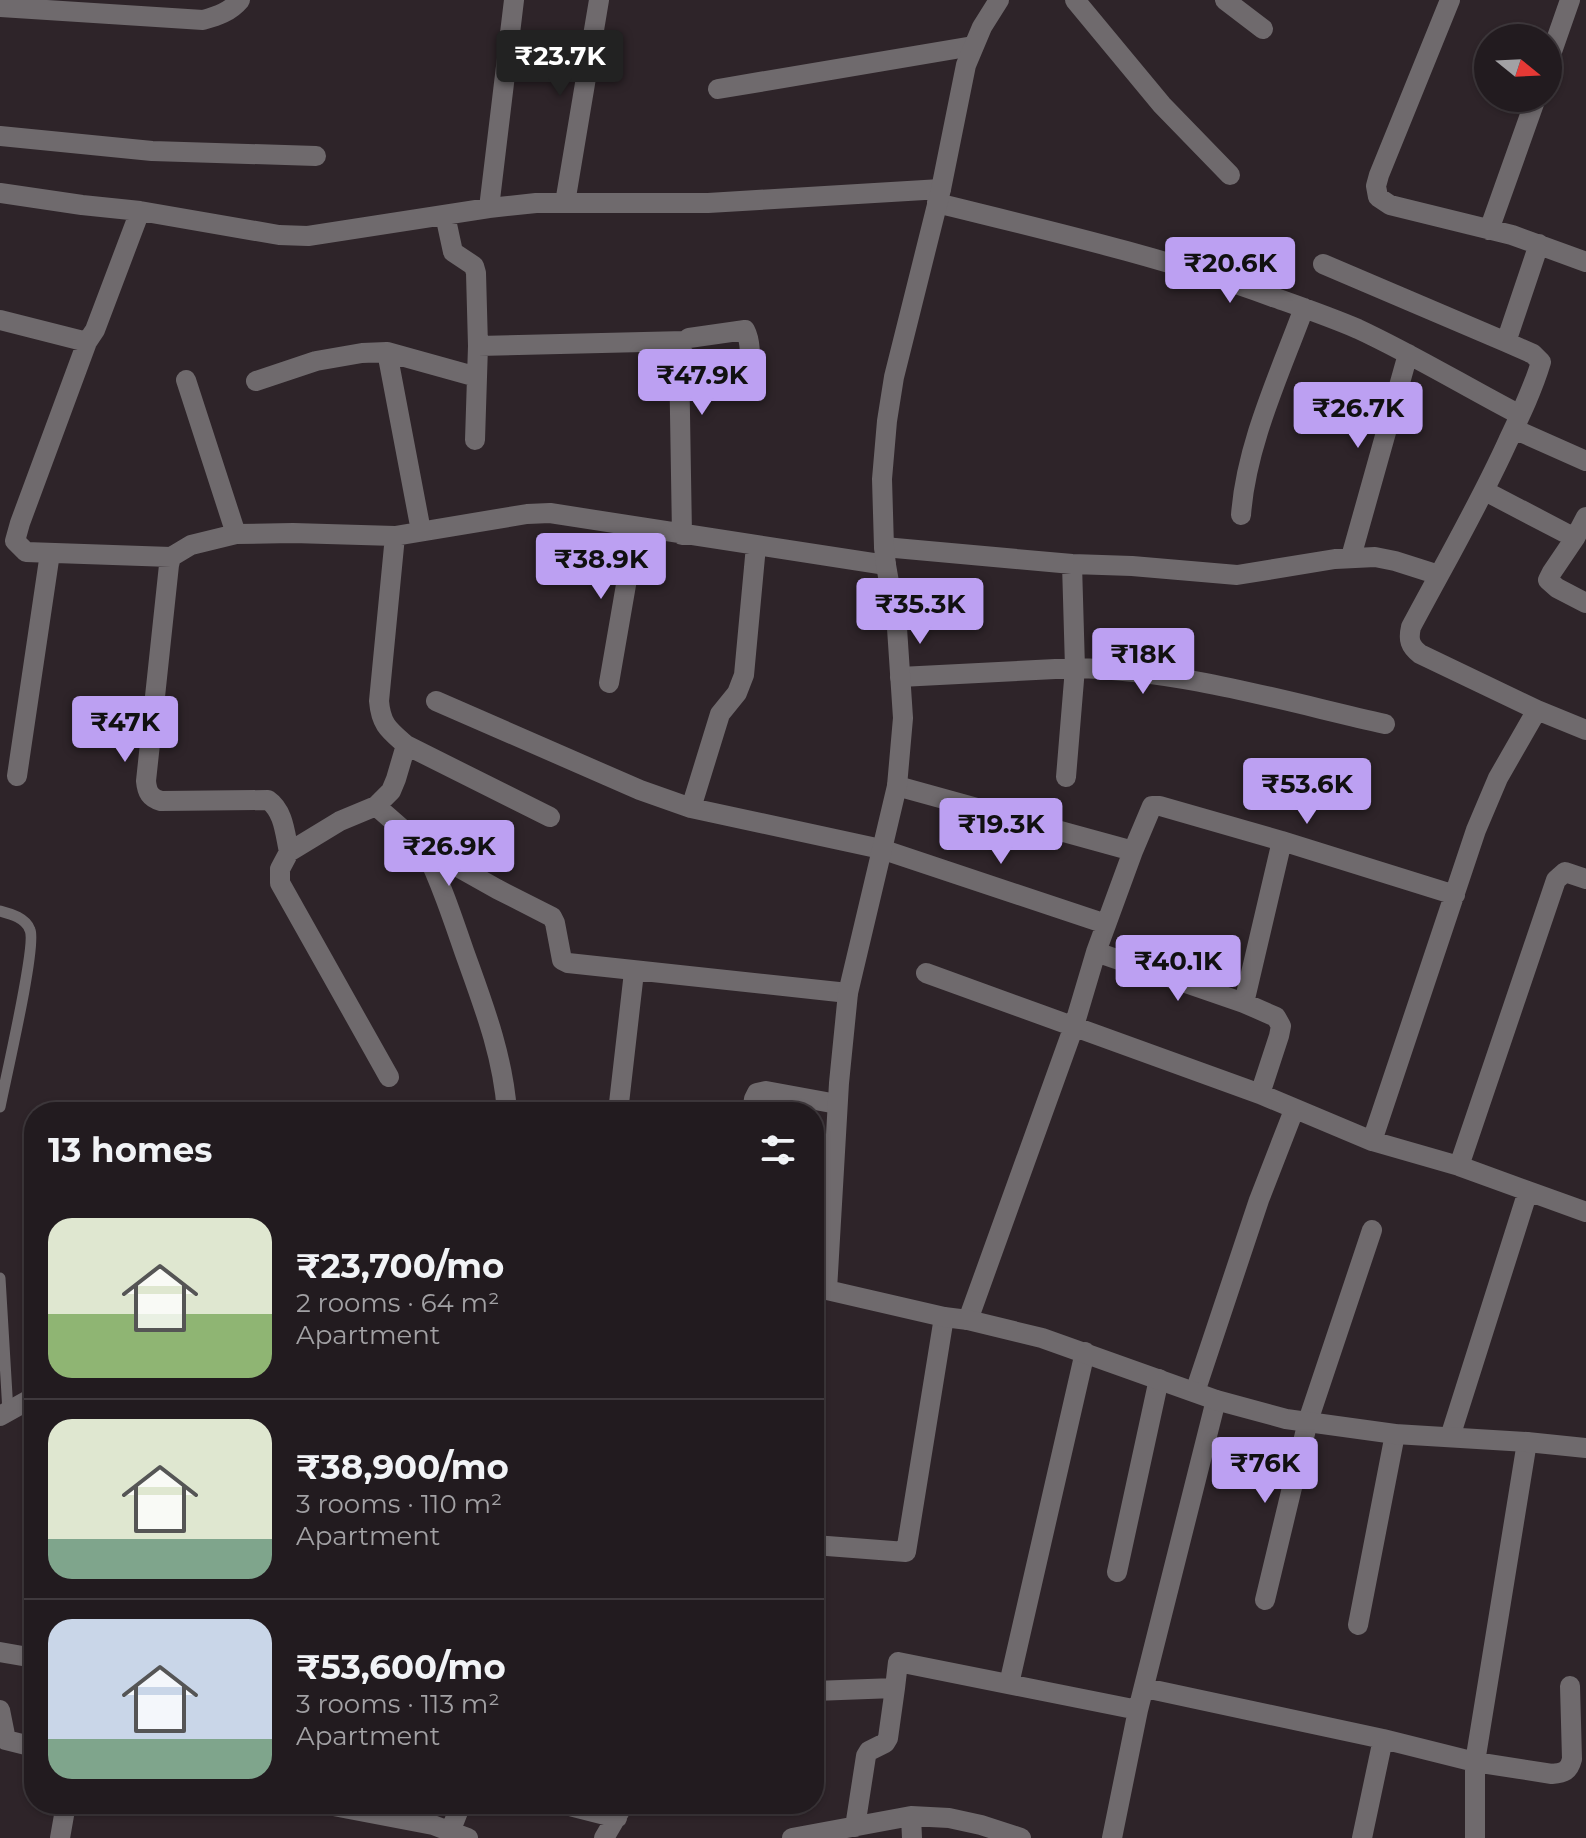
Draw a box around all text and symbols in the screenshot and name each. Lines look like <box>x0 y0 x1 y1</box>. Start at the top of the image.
north arrow <box>1474 24 1562 112</box>
map controls <box>1474 24 1562 112</box>
pin: ₹23.7K <box>495 30 625 98</box>
text: ₹23.7K <box>514 40 606 72</box>
pin: ₹20.6K <box>1165 237 1295 305</box>
text: ₹20.6K <box>1183 247 1277 279</box>
pin: ₹47.9K <box>637 349 767 417</box>
text: ₹47.9K <box>656 359 748 391</box>
pin: ₹26.7K <box>1293 382 1423 450</box>
text: ₹26.7K <box>1312 392 1404 424</box>
pin: ₹38.9K <box>536 533 666 601</box>
text: ₹38.9K <box>554 543 648 575</box>
pin: ₹35.3K <box>855 578 985 646</box>
text: ₹35.3K <box>874 588 966 620</box>
pin: ₹18K <box>1096 628 1190 696</box>
text: ₹18K <box>1110 638 1176 670</box>
pin: ₹47K <box>78 696 172 764</box>
text: ₹47K <box>90 706 160 738</box>
pin: ₹53.6K <box>1242 758 1372 826</box>
text: ₹53.6K <box>1261 768 1353 800</box>
pin: ₹19.3K <box>936 798 1066 866</box>
text: ₹19.3K <box>957 808 1045 840</box>
pin: ₹26.9K <box>384 820 514 888</box>
text: ₹26.9K <box>402 830 496 862</box>
pin: ₹40.1K <box>1113 935 1243 1003</box>
text: ₹40.1K <box>1134 945 1222 977</box>
icon: filters <box>756 1128 800 1172</box>
text: 13 homes <box>48 1129 212 1171</box>
text: ₹23,700/mo <box>296 1245 504 1287</box>
icon: home <box>112 1250 208 1346</box>
text: 2 rooms · 64 m² <box>296 1287 499 1319</box>
text: Apartment <box>296 1319 440 1351</box>
pin: ₹76K <box>1218 1437 1312 1505</box>
text: ₹38,900/mo <box>296 1446 509 1488</box>
text: ₹76K <box>1230 1447 1300 1479</box>
icon: home <box>112 1451 208 1547</box>
text: 3 rooms · 110 m² <box>296 1488 502 1520</box>
text: Apartment <box>296 1520 440 1552</box>
text: ₹53,600/mo <box>296 1646 506 1688</box>
icon: home <box>112 1651 208 1747</box>
text: 3 rooms · 113 m² <box>296 1688 500 1720</box>
text: Apartment <box>296 1720 440 1752</box>

